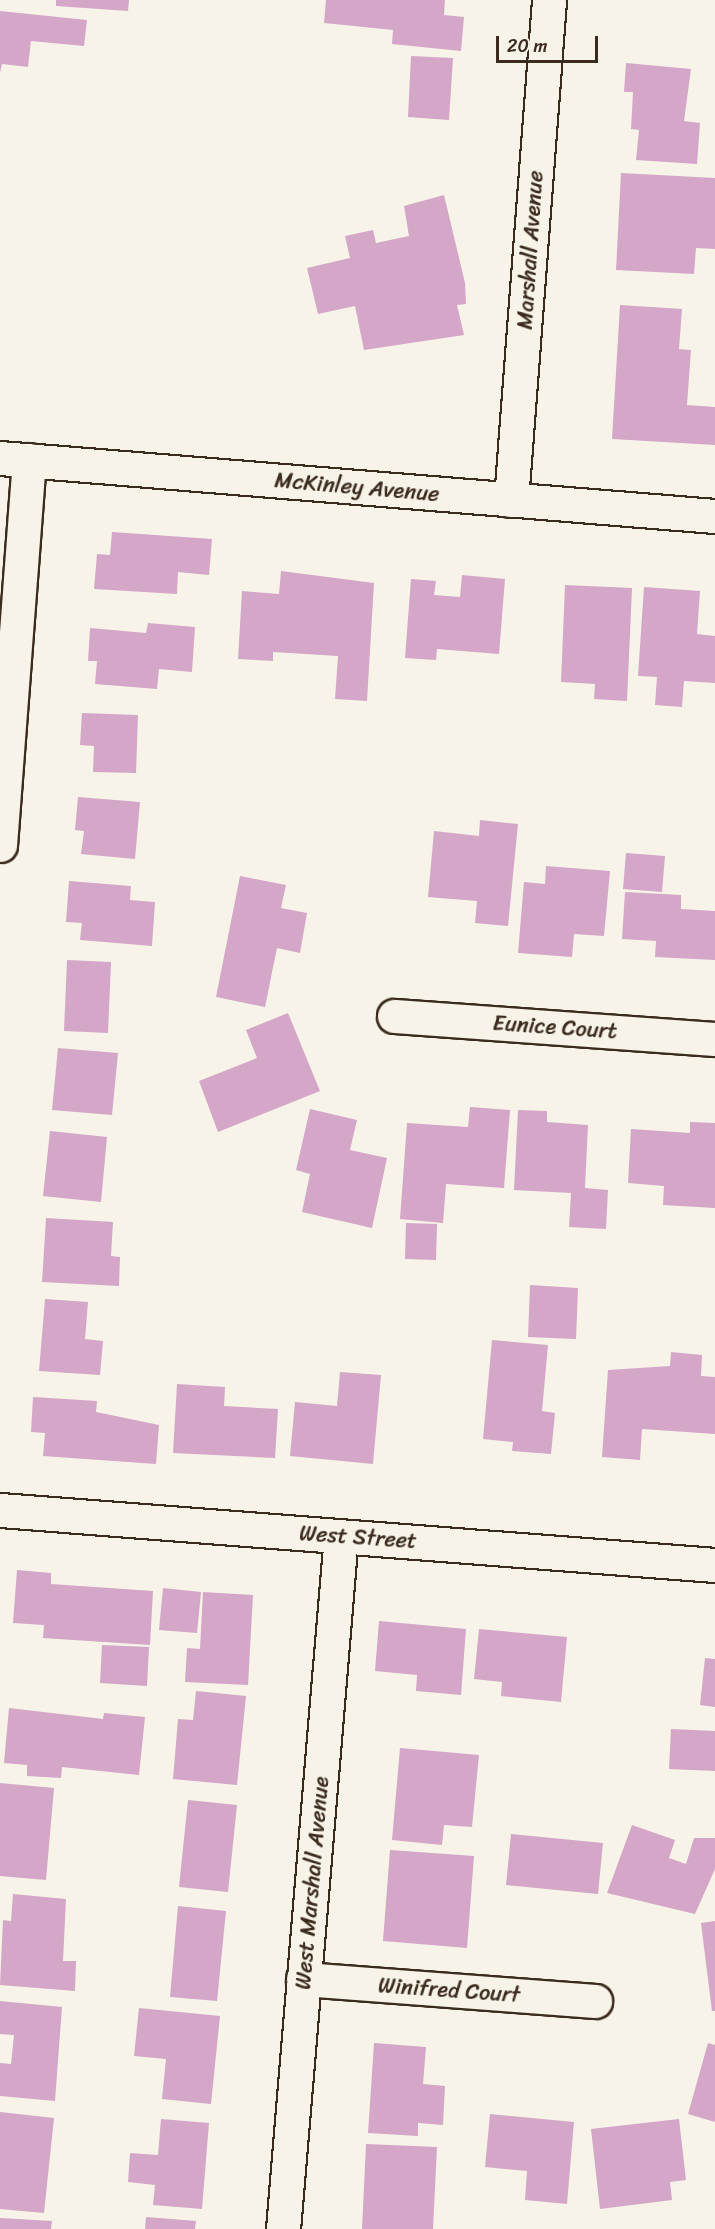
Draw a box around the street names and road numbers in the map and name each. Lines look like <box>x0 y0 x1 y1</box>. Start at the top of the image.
street label: Marshall Avenue <box>511 170 549 330</box>
street label: McKinley Avenue <box>274 467 440 507</box>
street label: Eunice Court <box>492 1009 618 1045</box>
street label: West Street <box>298 1520 418 1554</box>
street label: West Marshall Avenue <box>290 1776 334 1990</box>
street label: Winifred Court <box>377 1972 521 2008</box>

